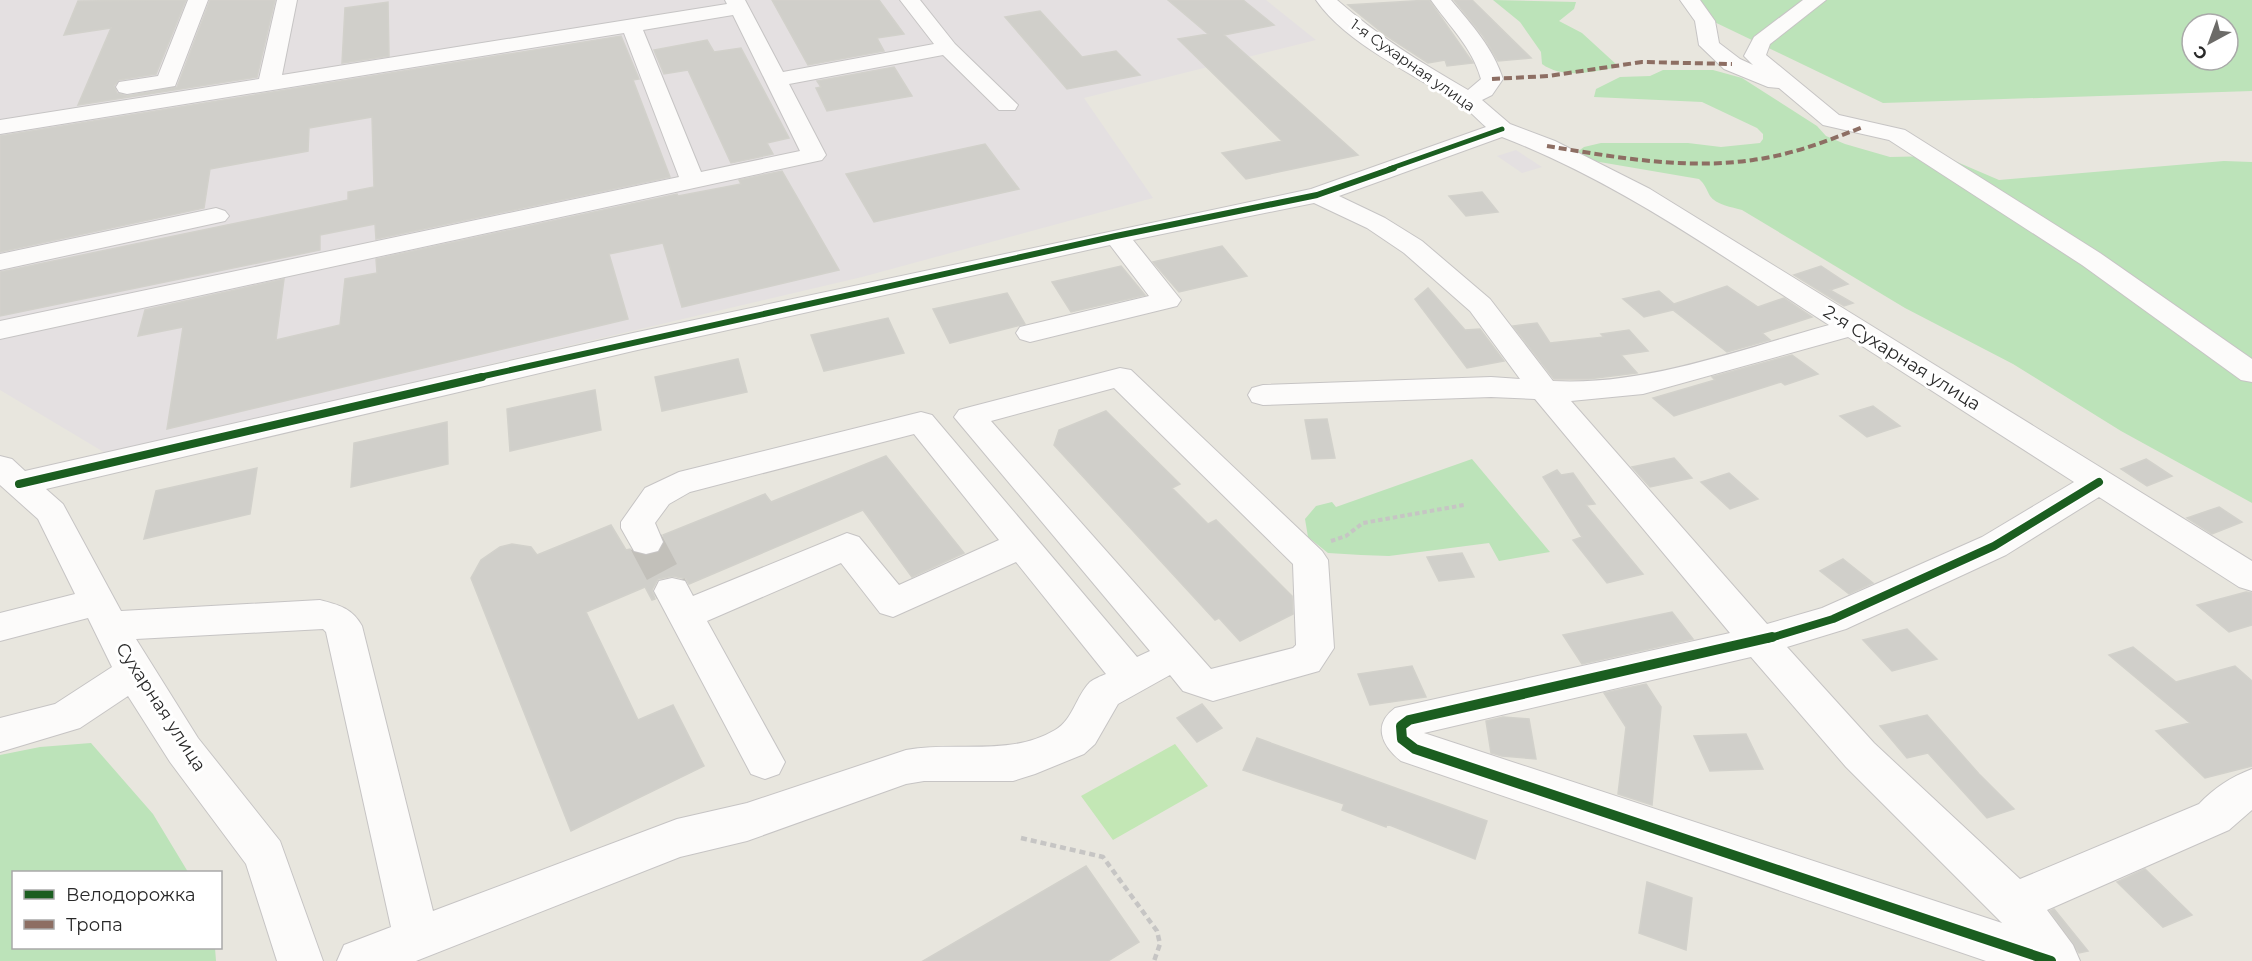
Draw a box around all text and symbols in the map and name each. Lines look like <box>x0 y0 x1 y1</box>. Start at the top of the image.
north arrow <box>2180 12 2240 72</box>
street label: 1-я Сухарная улица <box>1347 15 1479 115</box>
text: С <box>2190 42 2211 64</box>
street label: 2-я Сухарная улица <box>1819 301 1985 415</box>
street label: Сухарная улица <box>111 638 211 776</box>
legend <box>12 871 222 949</box>
text: Велодорожка <box>66 884 195 906</box>
text: Тропа <box>66 914 123 936</box>

